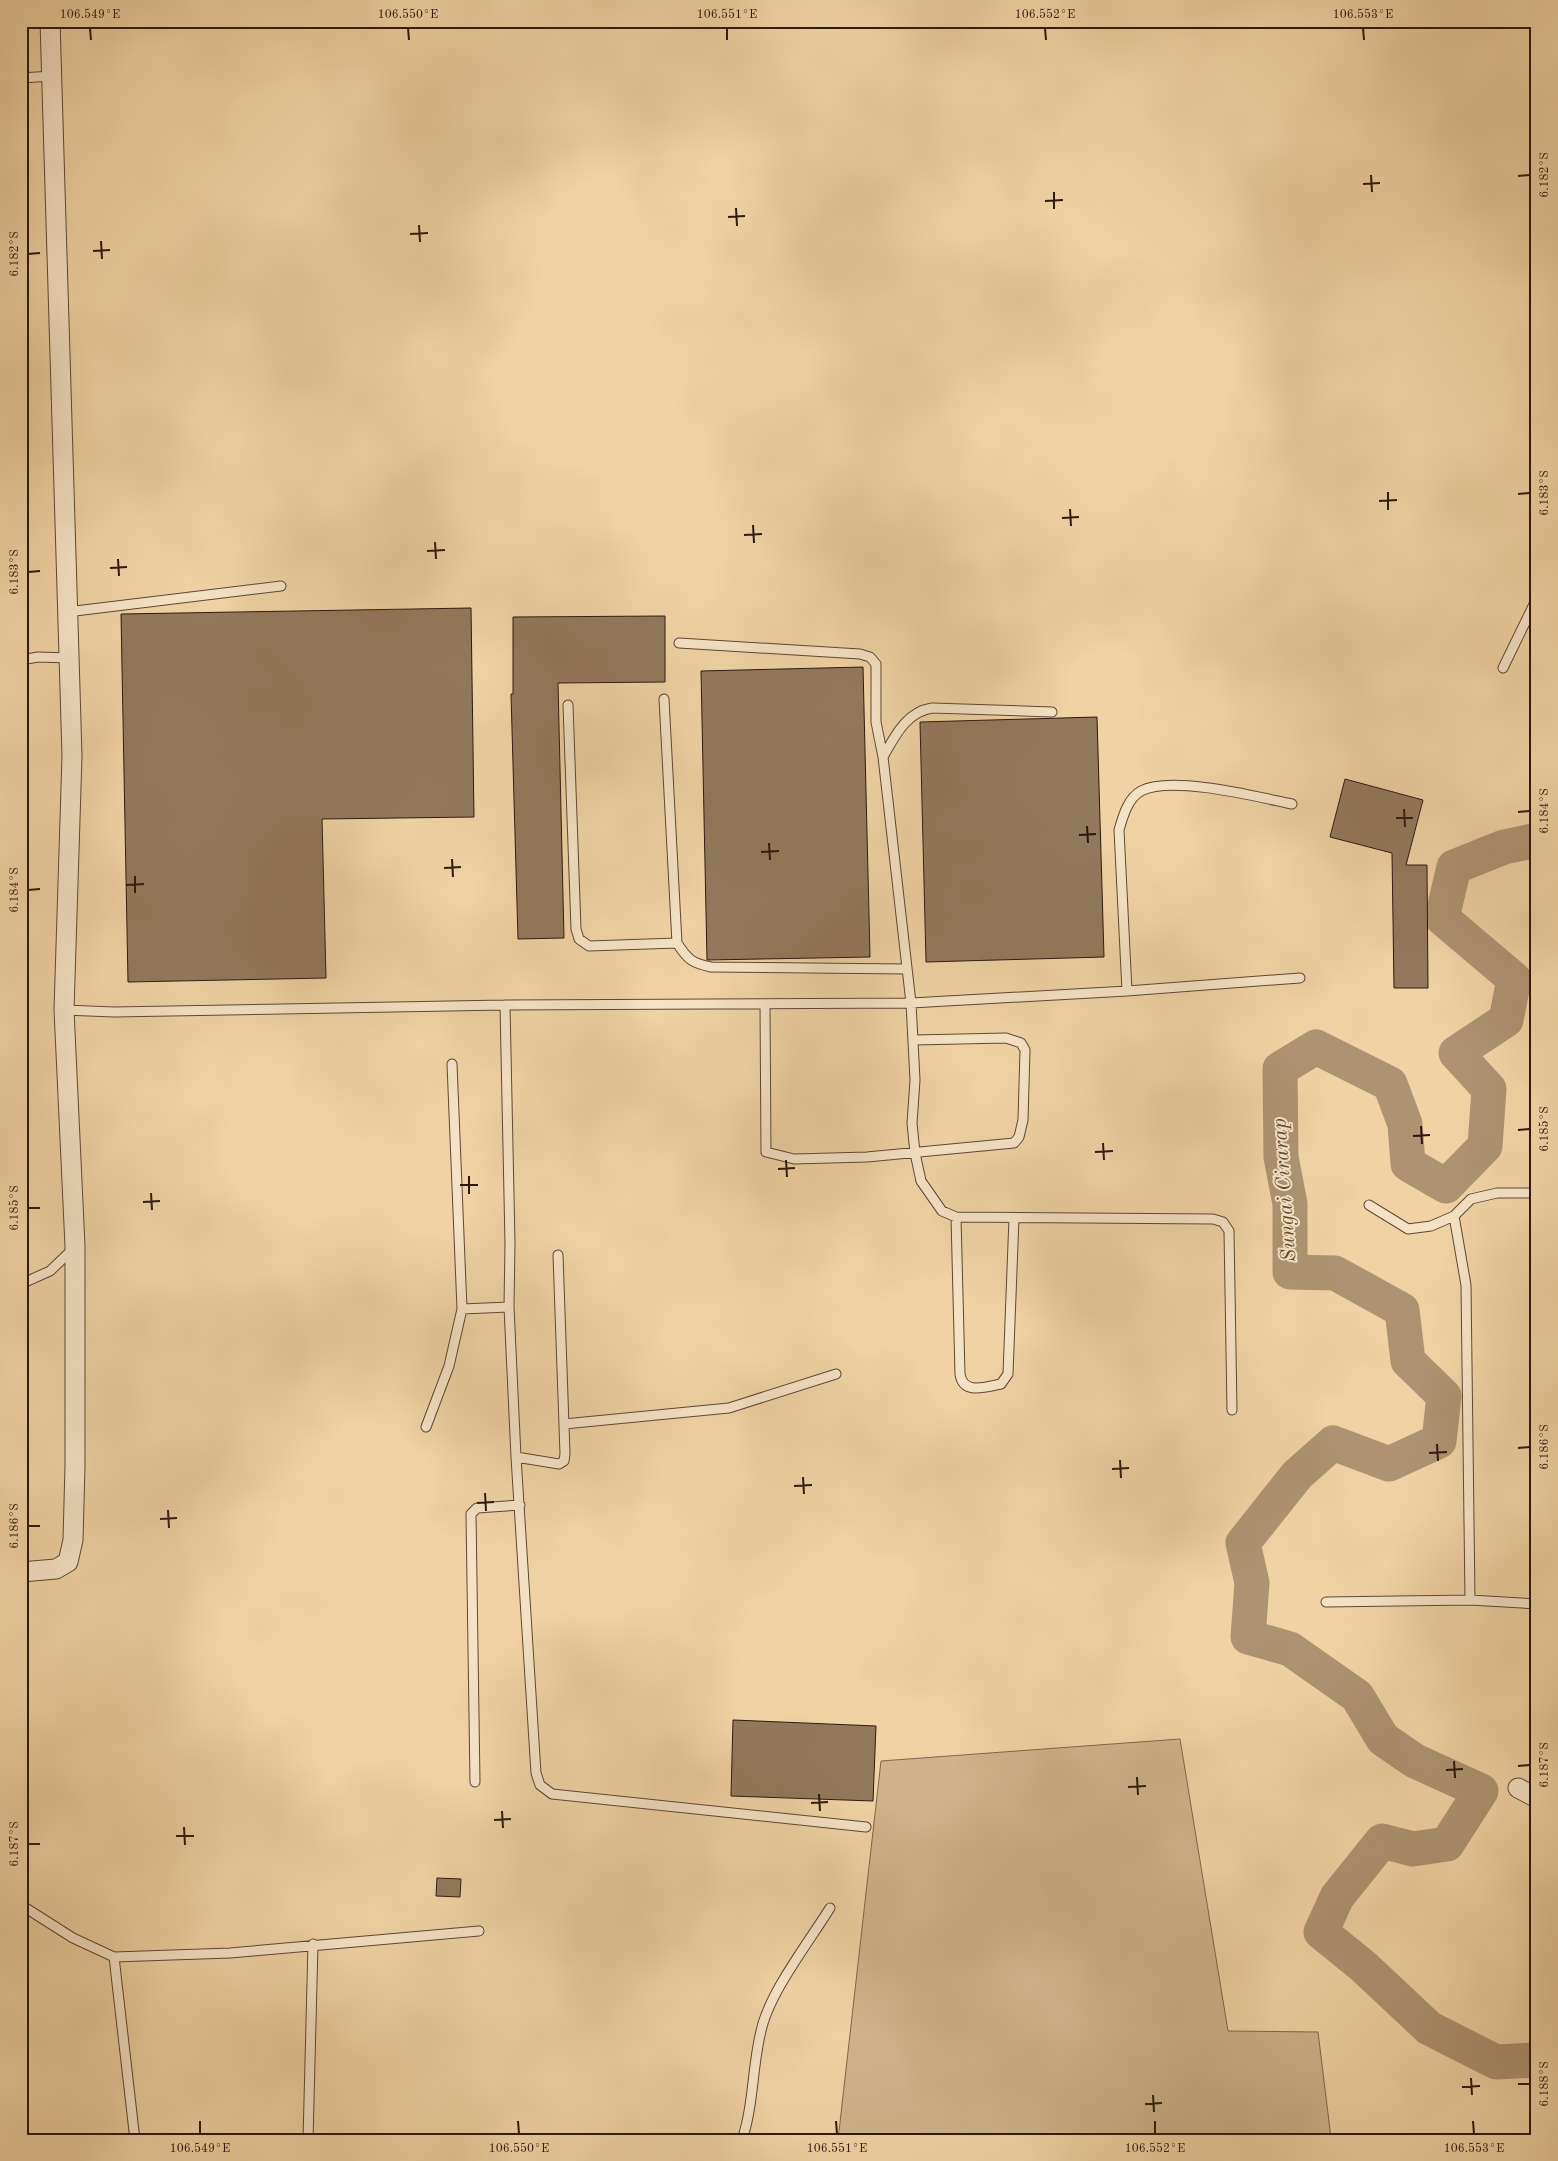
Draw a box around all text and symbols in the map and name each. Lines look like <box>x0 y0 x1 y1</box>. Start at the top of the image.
text: 106.549°E <box>60 8 120 21</box>
text: 106.550°E <box>378 8 438 21</box>
text: 106.551°E <box>697 8 757 21</box>
text: 106.552°E <box>1015 8 1075 21</box>
text: 106.553°E <box>1333 8 1393 21</box>
text: 6.182°S <box>1539 152 1551 198</box>
text: 6.182°S <box>9 231 21 277</box>
text: 6.183°S <box>1539 470 1551 516</box>
text: 6.183°S <box>9 549 21 595</box>
text: 6.184°S <box>1539 788 1551 834</box>
text: 6.184°S <box>9 867 21 913</box>
text: 6.185°S <box>1538 1106 1551 1152</box>
water label: Sungai Cirarap <box>1269 1117 1301 1263</box>
text: 6.185°S <box>8 1185 21 1231</box>
text: 6.186°S <box>1539 1424 1551 1470</box>
text: 6.186°S <box>9 1503 21 1549</box>
text: 6.187°S <box>1539 1742 1551 1788</box>
text: 6.187°S <box>9 1821 21 1867</box>
text: 6.188°S <box>1539 2061 1551 2107</box>
text: 106.549°E <box>170 2142 230 2155</box>
text: 106.550°E <box>489 2142 549 2155</box>
text: 106.551°E <box>807 2142 867 2155</box>
text: 106.552°E <box>1125 2142 1185 2155</box>
text: 106.553°E <box>1444 2142 1504 2155</box>

